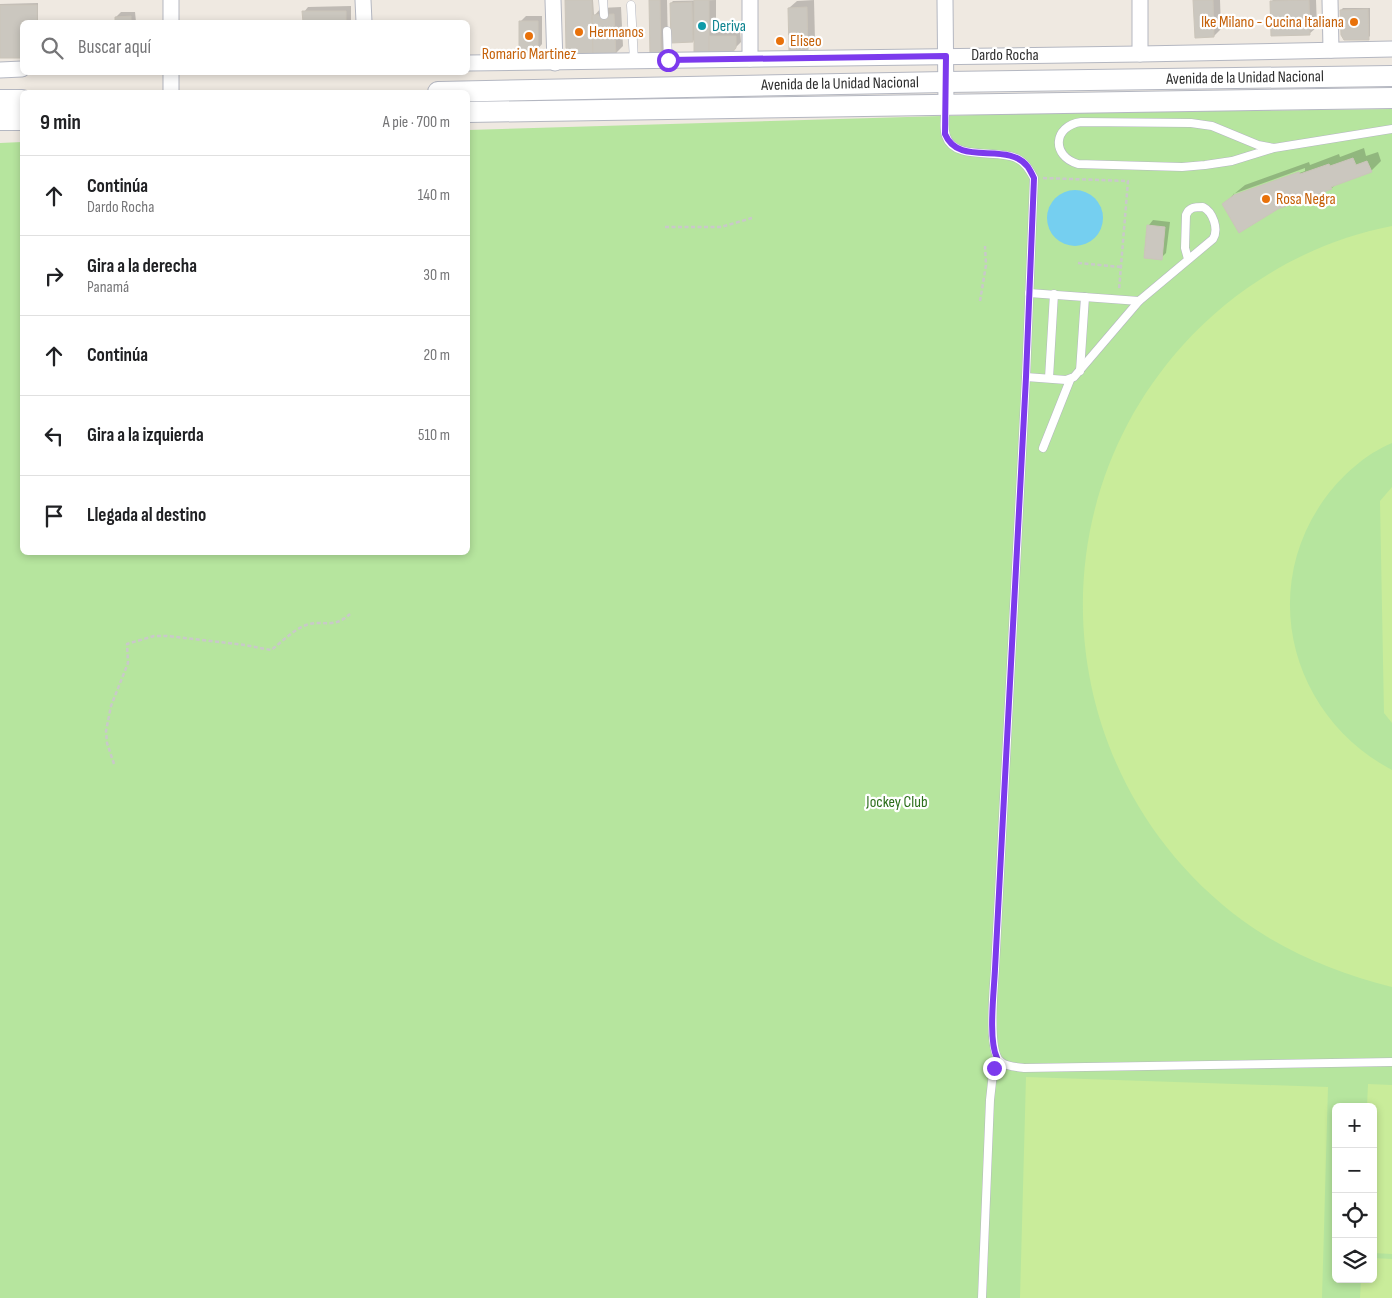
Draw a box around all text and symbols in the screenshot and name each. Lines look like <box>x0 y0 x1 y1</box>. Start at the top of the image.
place label: Ike Milano - Cucina Italiana <box>1201 13 1344 32</box>
marker: Ike Milano - Cucina Italiana <box>1348 16 1360 28</box>
place label: Deriva <box>712 17 746 36</box>
search box <box>20 20 470 75</box>
marker: Deriva <box>696 20 708 32</box>
place label: Hermanos <box>589 23 644 42</box>
marker: Hermanos <box>573 26 585 38</box>
marker: Romario Martinez <box>523 30 535 42</box>
place label: Eliseo <box>790 32 822 51</box>
icon: search <box>38 34 66 62</box>
marker: Eliseo <box>774 35 786 47</box>
text: Buscar aquí <box>78 36 151 59</box>
place label: Romario Martinez <box>482 45 576 64</box>
street label: Dardo Rocha <box>971 46 1039 65</box>
route start <box>657 49 680 72</box>
street label: Avenida de la Unidad Nacional <box>1165 67 1324 89</box>
street label: Avenida de la Unidad Nacional <box>760 73 919 95</box>
text: 9 min <box>40 110 81 135</box>
text: A pie · 700 m <box>383 113 450 132</box>
text: Continúa <box>87 175 148 198</box>
icon: ahead <box>40 182 68 210</box>
text: 140 m <box>418 186 450 205</box>
place label: Rosa Negra <box>1276 190 1336 209</box>
marker: Rosa Negra <box>1260 193 1272 205</box>
text: Dardo Rocha <box>87 198 154 217</box>
text: Gira a la derecha <box>87 255 197 278</box>
icon: right <box>40 262 68 290</box>
text: 30 m <box>423 266 450 285</box>
text: Panamá <box>87 278 129 297</box>
icon: ahead <box>40 342 68 370</box>
text: Continúa <box>87 344 148 367</box>
text: 20 m <box>423 346 450 365</box>
icon: left <box>40 422 68 450</box>
text: Gira a la izquierda <box>87 424 204 447</box>
text: 510 m <box>418 426 450 445</box>
icon: arrive <box>40 502 68 530</box>
text: Llegada al destino <box>87 504 206 527</box>
park label: Jockey Club <box>865 793 928 812</box>
route end <box>983 1057 1006 1080</box>
map controls <box>1332 1103 1377 1283</box>
button: + <box>1332 1103 1377 1148</box>
button: − <box>1332 1148 1377 1193</box>
button: locate <box>1332 1193 1377 1238</box>
button: layers <box>1332 1238 1377 1283</box>

